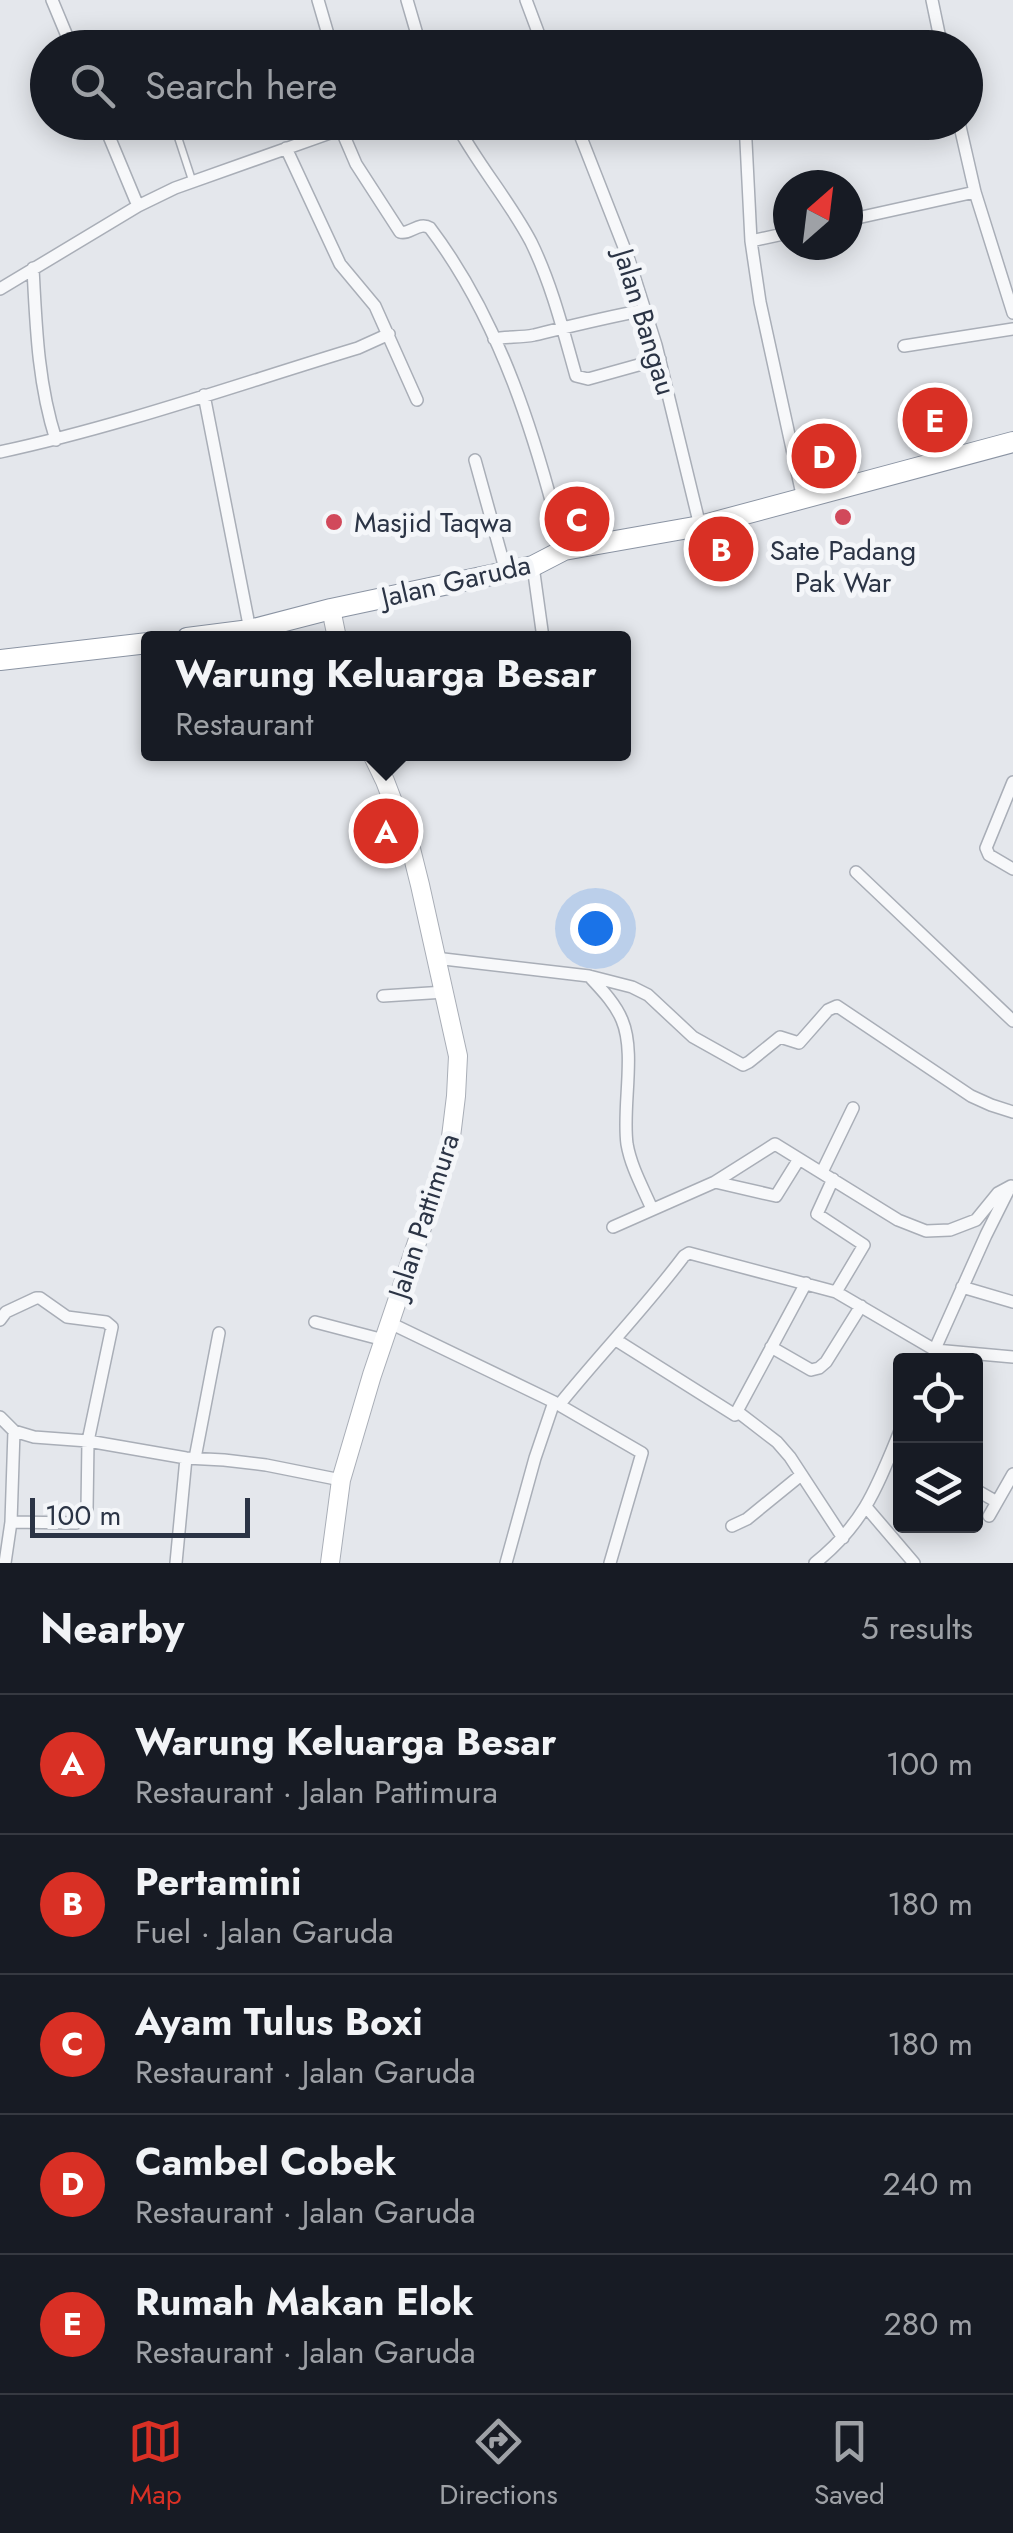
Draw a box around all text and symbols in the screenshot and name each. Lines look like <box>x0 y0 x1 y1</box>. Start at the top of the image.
search box <box>30 30 983 140</box>
icon: search <box>65 58 120 113</box>
text: Search here <box>145 58 337 113</box>
north arrow <box>773 170 863 260</box>
street label: Jalan Bangau <box>602 240 687 400</box>
pin: E <box>902 382 968 458</box>
pin: D <box>792 418 856 494</box>
pin: C <box>544 482 610 556</box>
place label: Masjid Taqwa <box>354 502 512 543</box>
marker: Sate Padang Pak War <box>832 506 854 528</box>
marker: Masjid Taqwa <box>323 511 345 533</box>
pin: B <box>688 512 754 586</box>
place label: Sate Padang Pak War <box>770 530 916 603</box>
street label: Jalan Garuda <box>373 544 535 619</box>
popup <box>141 631 631 761</box>
text: Warung Keluarga Besar <box>175 646 597 701</box>
text: Restaurant <box>175 701 313 747</box>
pin: A <box>354 794 418 868</box>
your location <box>570 903 621 954</box>
street label: Jalan Pattimura <box>377 1128 470 1308</box>
map controls <box>893 1353 983 1533</box>
button: locate <box>893 1353 983 1443</box>
button: layers <box>893 1443 983 1533</box>
scale bar <box>30 1493 250 1538</box>
text: 100 m <box>45 1495 121 1536</box>
text: Nearby <box>40 1598 184 1659</box>
text: 5 results <box>861 1605 973 1651</box>
text: Warung Keluarga Besar <box>135 1714 556 1769</box>
text: A <box>61 1741 84 1787</box>
text: 100 m <box>886 1741 973 1787</box>
text: Restaurant · Jalan Pattimura <box>135 1769 498 1815</box>
text: Pertamini <box>135 1854 301 1909</box>
text: B <box>62 1881 83 1927</box>
text: 180 m <box>887 1881 973 1927</box>
text: Fuel · Jalan Garuda <box>135 1909 394 1955</box>
text: Ayam Tulus Boxi <box>135 1994 423 2049</box>
text: C <box>61 2021 84 2067</box>
text: 180 m <box>887 2021 973 2067</box>
text: Restaurant · Jalan Garuda <box>135 2049 476 2095</box>
text: Cambel Cobek <box>135 2134 396 2189</box>
text: D <box>61 2161 84 2207</box>
text: 240 m <box>882 2161 973 2207</box>
text: Restaurant · Jalan Garuda <box>135 2189 476 2235</box>
text: Rumah Makan Elok <box>135 2274 474 2329</box>
text: E <box>63 2301 82 2347</box>
text: 280 m <box>884 2301 973 2347</box>
text: Restaurant · Jalan Garuda <box>135 2329 476 2375</box>
tab: Map <box>128 2414 183 2515</box>
tab: Directions <box>439 2414 558 2515</box>
tab: Saved <box>814 2414 885 2515</box>

